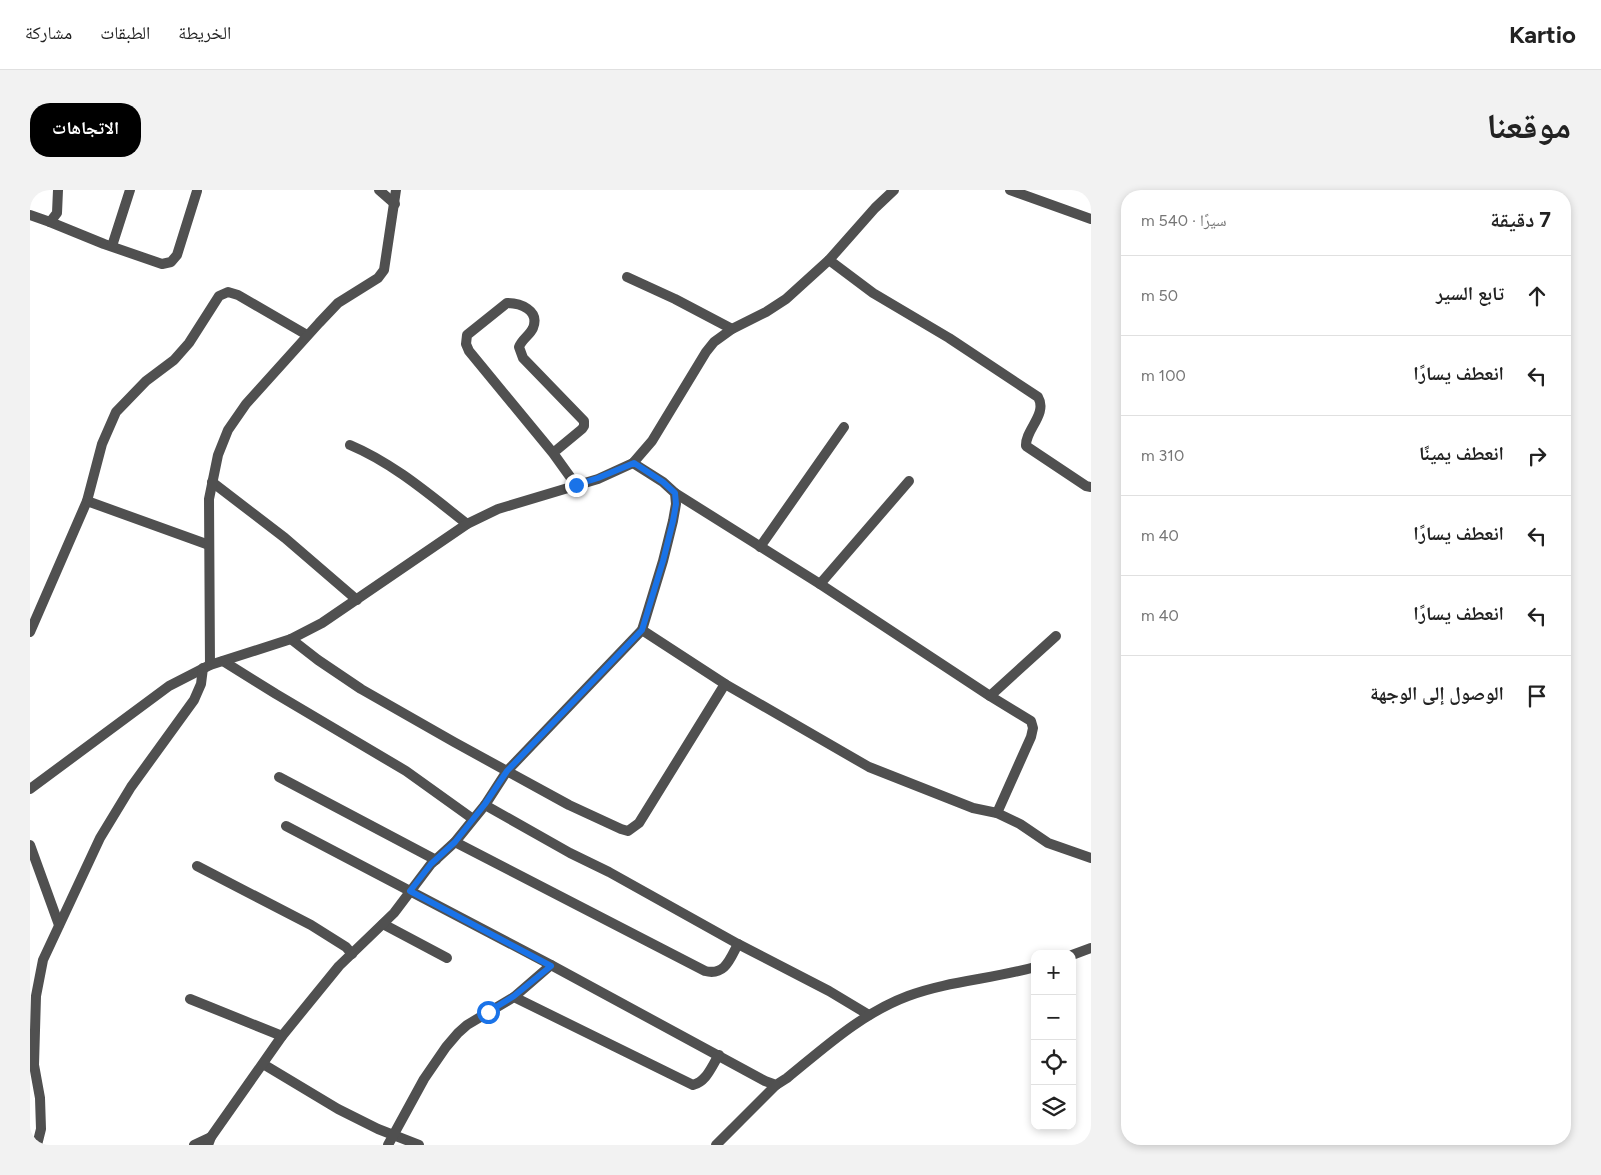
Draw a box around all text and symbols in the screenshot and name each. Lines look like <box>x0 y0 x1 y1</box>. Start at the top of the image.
text: Kartio <box>1509 20 1576 49</box>
text: مشاركة <box>25 22 72 44</box>
text: الطبقات <box>100 22 150 44</box>
text: الخريطة <box>178 22 231 44</box>
button: الاتجاهات <box>30 103 141 157</box>
text: موقعنا <box>1486 105 1571 147</box>
text: 7 دقيقة <box>1490 207 1551 232</box>
text: سيرًا · 540 m <box>1141 211 1227 230</box>
text: تابع السير <box>1436 282 1504 305</box>
icon: ahead <box>1523 282 1551 310</box>
text: 50 m <box>1141 286 1178 305</box>
text: انعطف يسارًا <box>1413 362 1504 385</box>
icon: left <box>1523 362 1551 390</box>
text: 100 m <box>1141 366 1186 385</box>
text: انعطف يمينًا <box>1419 442 1504 465</box>
icon: right <box>1523 442 1551 470</box>
text: 310 m <box>1141 446 1184 465</box>
route end <box>565 474 588 497</box>
text: انعطف يسارًا <box>1413 522 1504 545</box>
icon: left <box>1523 522 1551 550</box>
text: 40 m <box>1141 526 1179 545</box>
text: انعطف يسارًا <box>1413 602 1504 625</box>
icon: left <box>1523 602 1551 630</box>
text: 40 m <box>1141 606 1179 625</box>
text: الوصول إلى الوجهة <box>1370 682 1504 705</box>
icon: arrive <box>1523 682 1551 710</box>
map controls <box>1031 950 1076 1130</box>
button: + <box>1031 950 1076 995</box>
button: − <box>1031 995 1076 1040</box>
route start <box>477 1001 500 1024</box>
button: locate <box>1031 1040 1076 1085</box>
button: layers <box>1031 1085 1076 1130</box>

